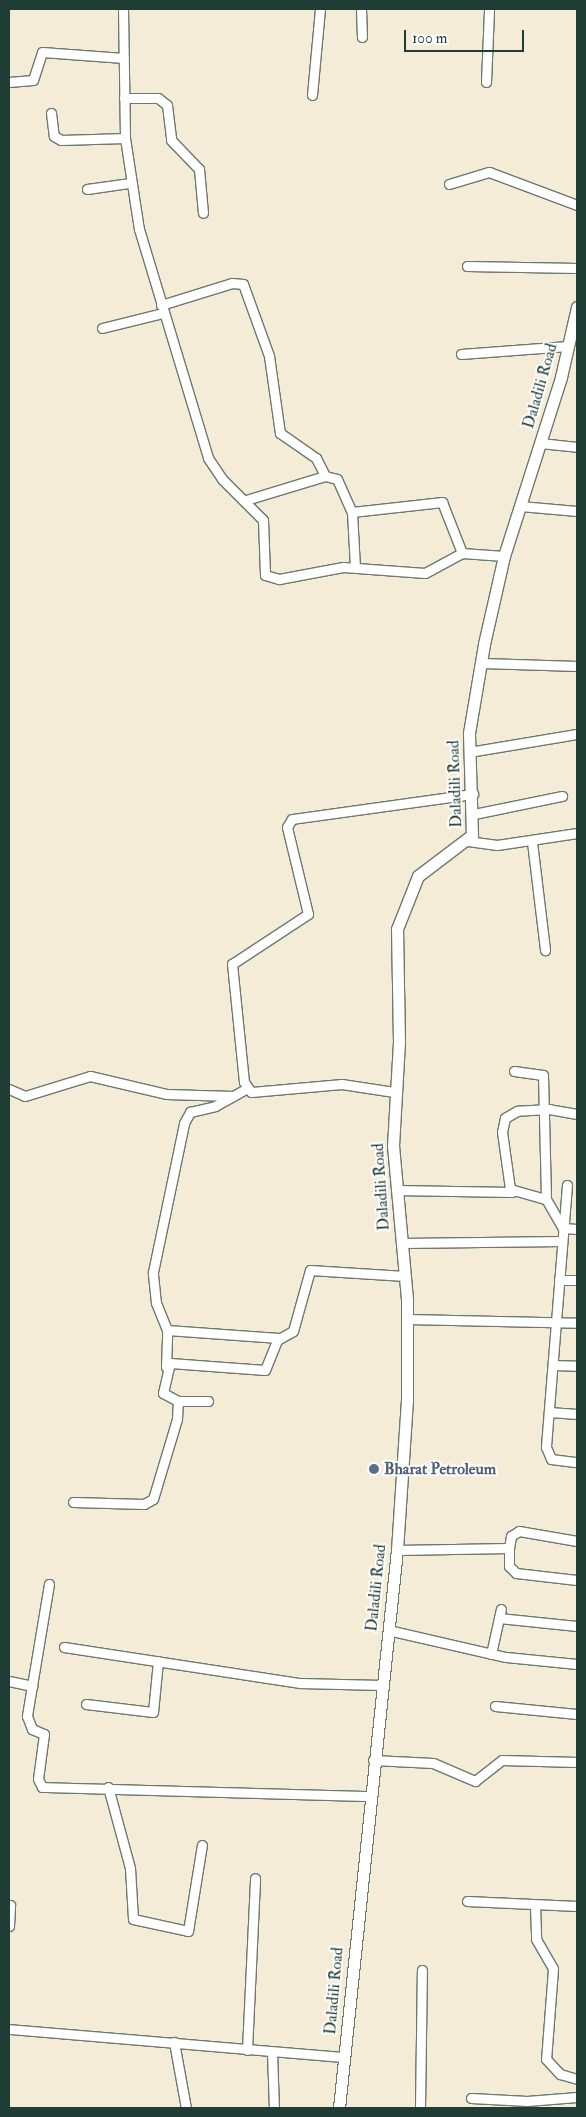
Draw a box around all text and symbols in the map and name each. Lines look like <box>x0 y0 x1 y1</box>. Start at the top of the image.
scale bar <box>406 20 526 52</box>
text: 100 m <box>412 29 447 48</box>
street label: Daladili Road <box>519 341 561 431</box>
street label: Daladili Road <box>444 740 466 828</box>
street label: Daladili Road <box>368 1143 394 1231</box>
place label: Bharat Petroleum <box>384 1459 496 1479</box>
marker: Bharat Petroleum <box>368 1463 380 1475</box>
street label: Daladili Road <box>362 1543 390 1633</box>
street label: Daladili Road <box>321 1947 347 2035</box>

